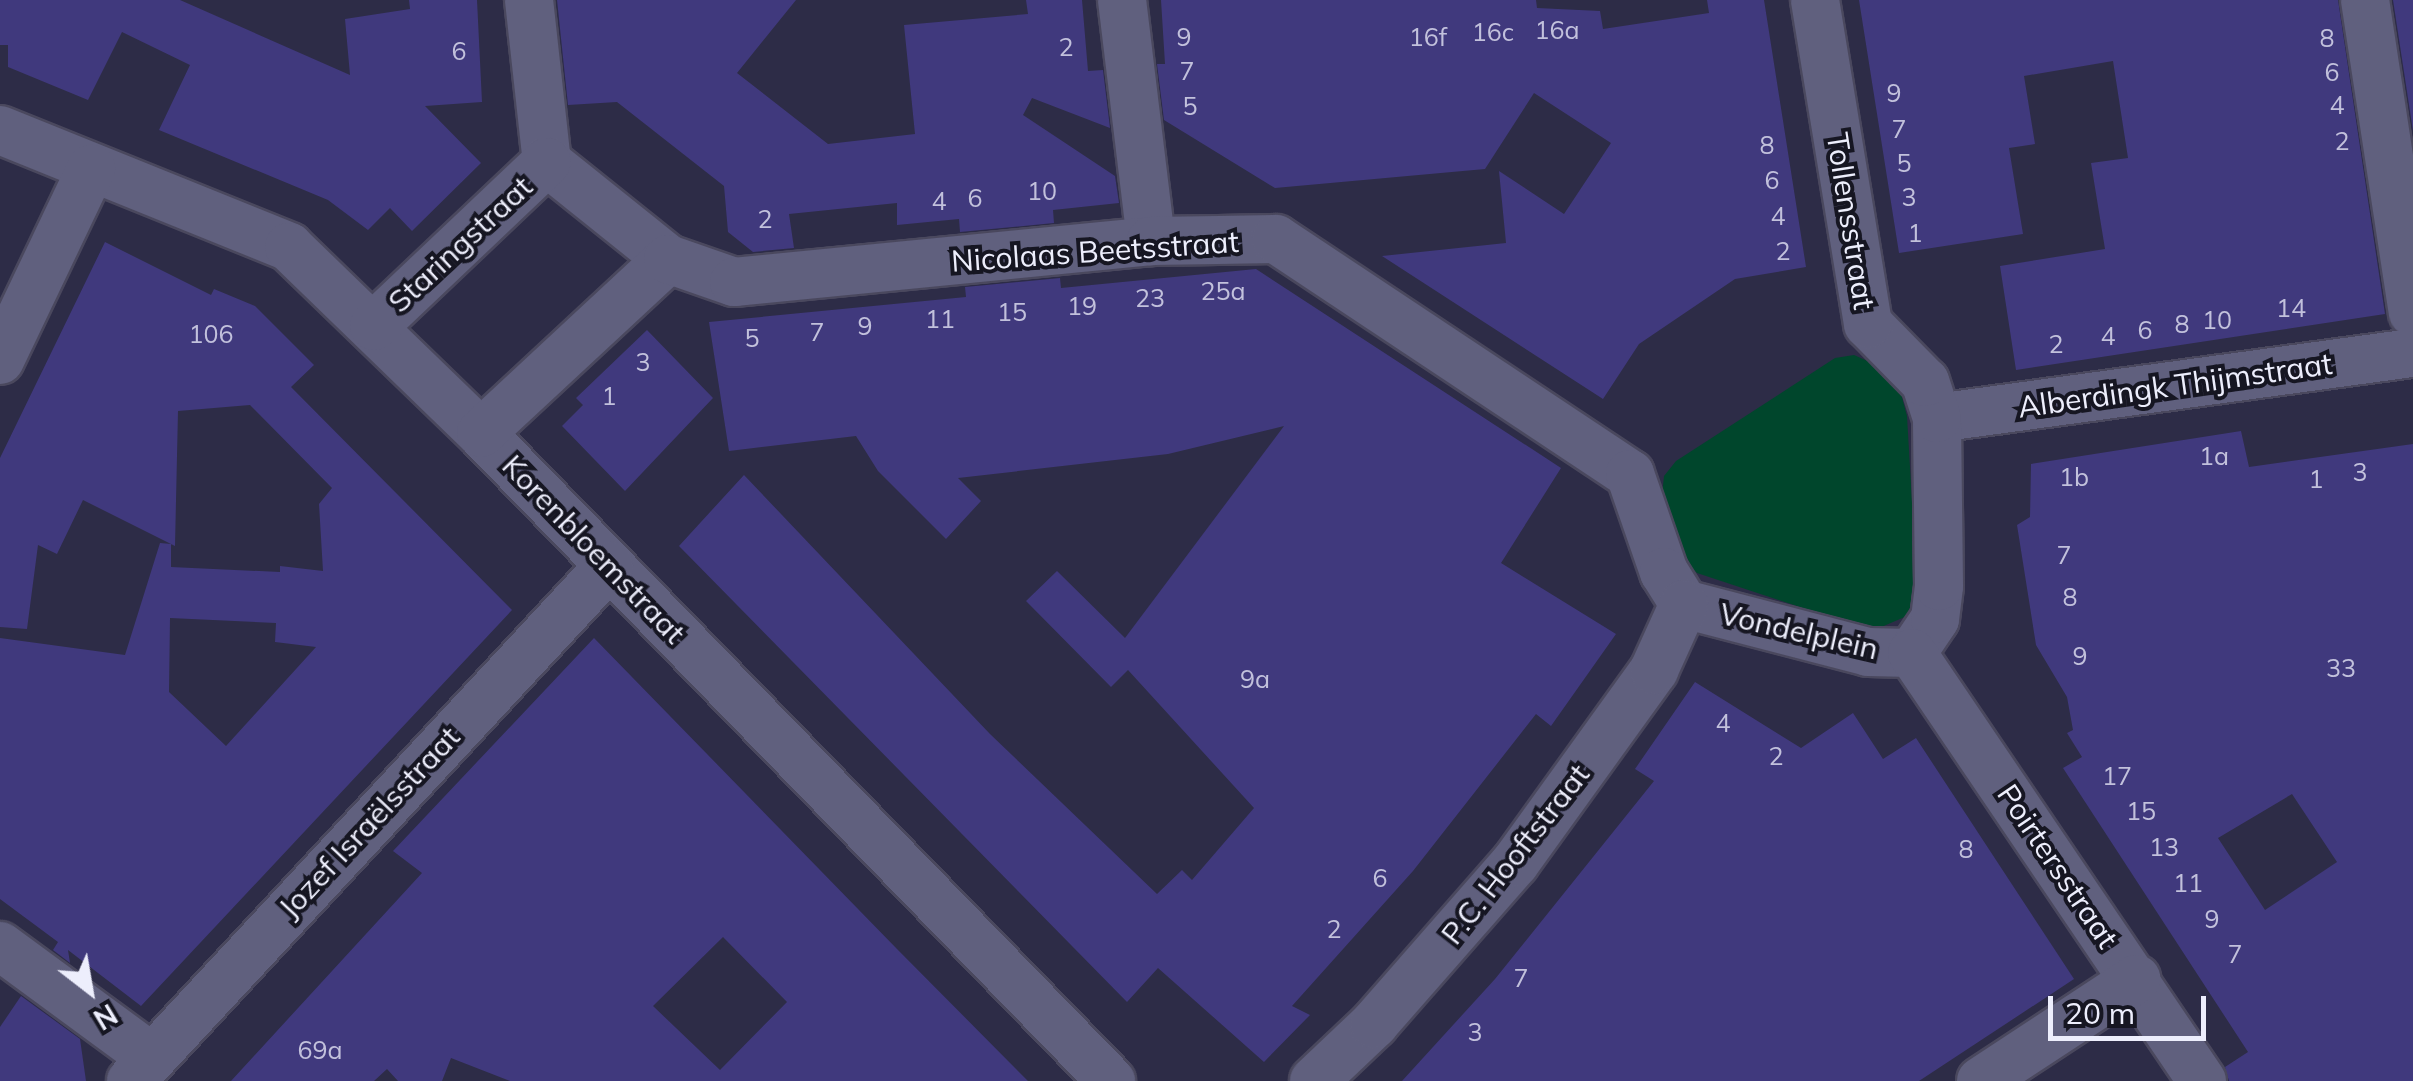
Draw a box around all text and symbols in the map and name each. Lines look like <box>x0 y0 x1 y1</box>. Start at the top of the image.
house number: 16a <box>1535 15 1579 45</box>
house number: 16c <box>1472 17 1514 47</box>
house number: 9 <box>1177 22 1191 52</box>
house number: 16f <box>1409 22 1447 52</box>
house number: 8 <box>2320 23 2334 53</box>
house number: 2 <box>1059 32 1073 62</box>
house number: 6 <box>452 36 466 66</box>
house number: 7 <box>1180 56 1194 86</box>
house number: 6 <box>2325 57 2339 87</box>
house number: 9 <box>1887 78 1901 108</box>
house number: 4 <box>2330 90 2344 120</box>
house number: 5 <box>1183 91 1197 121</box>
house number: 7 <box>1892 114 1906 144</box>
house number: 2 <box>2335 126 2349 156</box>
house number: 8 <box>1760 130 1774 160</box>
street label: Tollensstraat <box>1819 130 1883 312</box>
house number: 5 <box>1897 148 1911 178</box>
house number: 6 <box>1765 165 1779 195</box>
street label: Staringstraat <box>381 168 539 320</box>
house number: 10 <box>1027 176 1057 206</box>
house number: 3 <box>1902 182 1916 212</box>
house number: 6 <box>968 183 982 213</box>
house number: 4 <box>932 186 946 216</box>
house number: 4 <box>1771 201 1785 231</box>
house number: 2 <box>758 204 772 234</box>
house number: 1 <box>1908 218 1922 248</box>
street label: Nicolaas Beetsstraat <box>950 223 1240 279</box>
house number: 2 <box>1776 236 1790 266</box>
house number: 25a <box>1201 276 1245 306</box>
house number: 23 <box>1135 283 1165 313</box>
house number: 19 <box>1067 291 1097 321</box>
house number: 14 <box>2276 293 2306 323</box>
house number: 15 <box>997 297 1027 327</box>
house number: 11 <box>925 304 955 334</box>
house number: 10 <box>2202 305 2232 335</box>
house number: 8 <box>2175 309 2189 339</box>
house number: 9 <box>858 311 872 341</box>
house number: 6 <box>2138 315 2152 345</box>
house number: 7 <box>810 317 824 347</box>
house number: 106 <box>189 319 233 349</box>
house number: 4 <box>2101 321 2115 351</box>
house number: 5 <box>745 323 759 353</box>
house number: 2 <box>2049 329 2063 359</box>
street label: Alberdingk Thijmstraat <box>2015 345 2335 425</box>
house number: 3 <box>636 347 650 377</box>
house number: 1 <box>602 381 616 411</box>
house number: 1a <box>2199 441 2229 471</box>
street label: Korenbloemstraat <box>495 447 693 651</box>
house number: 3 <box>2353 457 2367 487</box>
house number: 1b <box>2059 462 2089 492</box>
house number: 1 <box>2309 464 2323 494</box>
house number: 7 <box>2057 540 2071 570</box>
house number: 8 <box>2063 582 2077 612</box>
street label: Vondelplein <box>1716 595 1882 667</box>
house number: 9 <box>2073 641 2087 671</box>
house number: 33 <box>2326 653 2356 683</box>
house number: 9a <box>1240 664 1270 694</box>
house number: 4 <box>1716 708 1730 738</box>
street label: Jozef Israëlsstraat <box>271 719 467 925</box>
house number: 2 <box>1769 741 1783 771</box>
street label: P.C. Hooftstraat <box>1433 757 1597 951</box>
house number: 17 <box>2102 761 2132 791</box>
street label: Poirtersstraat <box>1990 777 2126 955</box>
house number: 15 <box>2126 796 2156 826</box>
house number: 13 <box>2149 832 2179 862</box>
house number: 8 <box>1959 834 1973 864</box>
house number: 6 <box>1373 863 1387 893</box>
house number: 11 <box>2173 868 2203 898</box>
house number: 9 <box>2205 904 2219 934</box>
house number: 2 <box>1327 914 1341 944</box>
house number: 7 <box>2228 939 2242 969</box>
north arrow <box>40 941 140 1041</box>
house number: 7 <box>1514 963 1528 993</box>
scale bar <box>2053 976 2210 1038</box>
text: 20 m <box>2065 994 2135 1032</box>
text: N <box>88 997 124 1038</box>
house number: 3 <box>1468 1017 1482 1047</box>
house number: 69a <box>298 1035 342 1065</box>

